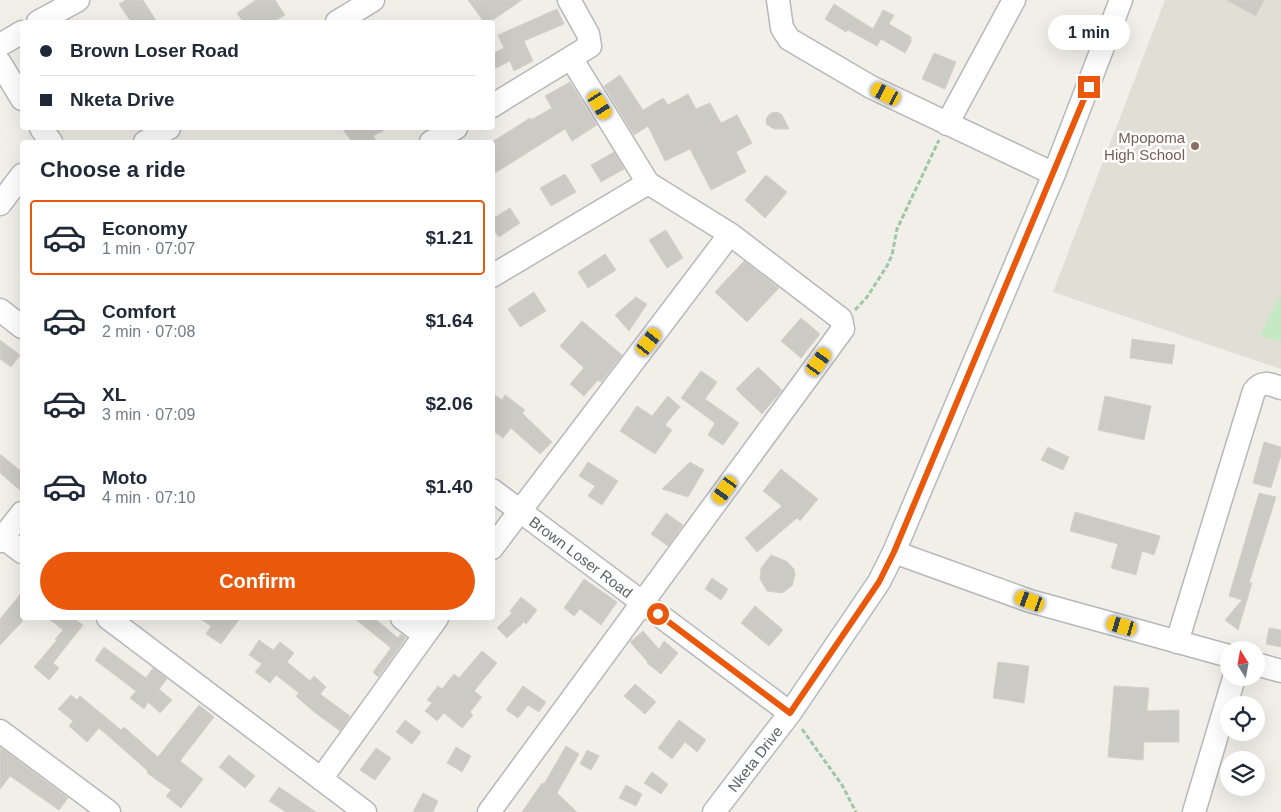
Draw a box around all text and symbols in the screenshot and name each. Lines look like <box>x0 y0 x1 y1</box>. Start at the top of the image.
callout: 1 min <box>1048 14 1130 49</box>
text: 1 min <box>1068 24 1110 41</box>
text: Brown Loser Road <box>70 40 239 61</box>
route end <box>1078 76 1100 98</box>
car <box>869 81 902 107</box>
car <box>585 88 614 122</box>
text: Nketa Drive <box>70 89 175 110</box>
place label: Mpopoma High School <box>1104 129 1186 163</box>
marker: Mpopoma High School <box>1189 140 1201 152</box>
text: Choose a ride <box>40 157 185 182</box>
icon: car <box>42 215 87 260</box>
text: Economy <box>102 218 188 239</box>
text: $1.21 <box>425 227 473 248</box>
text: 1 min · 07:07 <box>102 240 195 257</box>
icon: car <box>42 298 87 343</box>
text: Comfort <box>102 301 176 322</box>
text: $1.64 <box>425 310 473 331</box>
text: 2 min · 07:08 <box>102 323 195 340</box>
car <box>633 326 664 358</box>
car <box>804 345 833 379</box>
icon: car <box>42 381 87 426</box>
text: XL <box>102 384 126 405</box>
text: $2.06 <box>425 393 473 414</box>
text: 3 min · 07:09 <box>102 406 195 423</box>
icon: car <box>42 464 87 509</box>
text: Moto <box>102 467 147 488</box>
car <box>710 473 739 507</box>
text: $1.40 <box>425 476 473 497</box>
text: 4 min · 07:10 <box>102 489 195 506</box>
street label: Brown Loser Road <box>526 513 636 601</box>
button: Confirm <box>40 552 475 610</box>
car <box>1013 589 1046 613</box>
route start <box>647 603 669 625</box>
car <box>1105 615 1138 637</box>
north arrow <box>1220 641 1265 686</box>
map controls <box>1220 641 1265 796</box>
button: locate <box>1220 696 1265 741</box>
street label: Nketa Drive <box>724 723 786 795</box>
button: layers <box>1220 751 1265 796</box>

